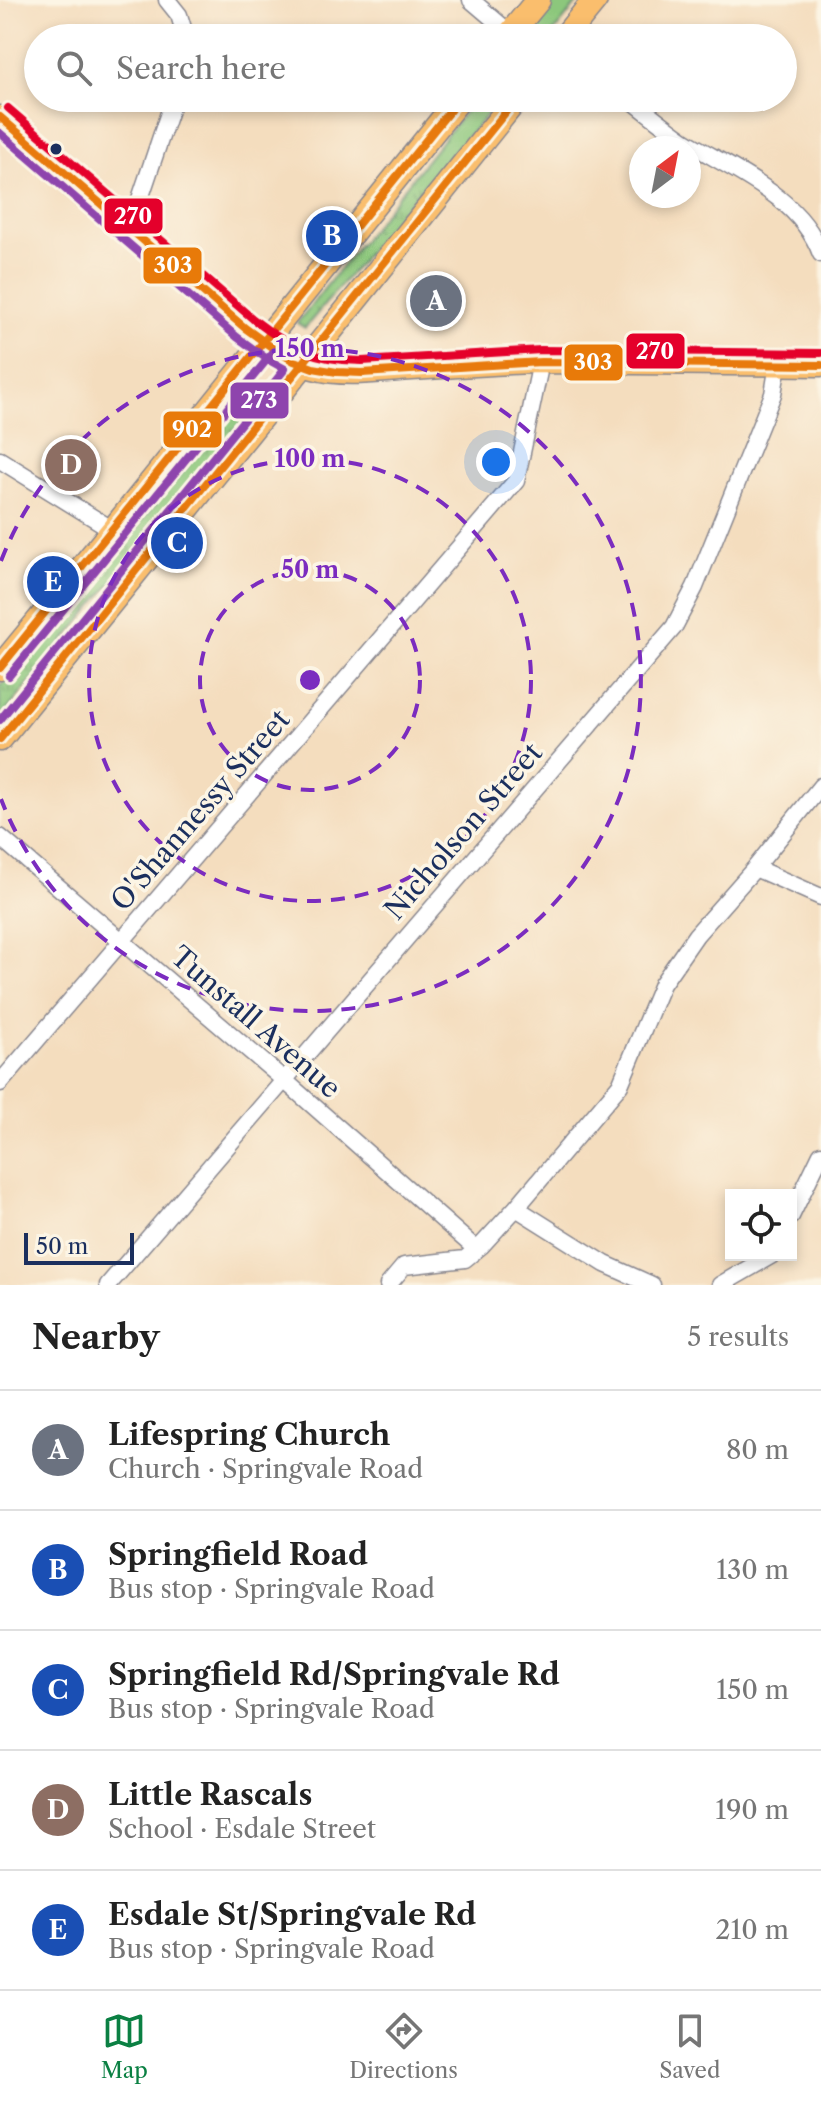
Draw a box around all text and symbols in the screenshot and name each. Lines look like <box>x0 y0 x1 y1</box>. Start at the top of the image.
search box <box>24 24 797 112</box>
icon: search <box>52 46 96 90</box>
text: Search here <box>116 50 286 87</box>
north arrow <box>629 136 701 208</box>
unlabelled marker <box>48 141 64 157</box>
line badge: 270 <box>103 197 164 235</box>
text: 270 <box>114 203 152 230</box>
pin: B <box>306 206 358 266</box>
line badge: 303 <box>142 246 203 285</box>
text: 303 <box>154 252 192 279</box>
pin: A <box>410 271 462 331</box>
line badge: 270 <box>625 332 686 370</box>
text: 150 m <box>275 334 345 363</box>
text: 270 <box>636 338 674 365</box>
line badge: 303 <box>563 343 624 382</box>
text: 303 <box>574 349 612 376</box>
line badge: 273 <box>229 381 290 420</box>
text: 273 <box>241 387 277 414</box>
line badge: 902 <box>162 410 223 449</box>
text: 902 <box>172 416 212 443</box>
pin: D <box>45 435 97 495</box>
your location <box>476 442 516 482</box>
text: 100 m <box>274 444 346 473</box>
pin: C <box>151 513 203 573</box>
pin: E <box>27 552 79 612</box>
text: 50 m <box>281 555 339 584</box>
centre of rings <box>296 666 324 694</box>
street label: O'Shannessy Street <box>104 703 297 917</box>
street label: Nicholson Street <box>377 736 549 926</box>
street label: Tunstall Avenue <box>164 939 348 1105</box>
map controls <box>725 1189 797 1261</box>
button: locate <box>725 1189 797 1261</box>
scale bar <box>24 1229 134 1265</box>
text: 50 m <box>36 1233 88 1260</box>
text: Nearby <box>32 1316 160 1358</box>
text: 5 results <box>687 1321 789 1353</box>
text: Lifespring Church <box>108 1416 390 1453</box>
text: A <box>48 1434 68 1466</box>
text: 80 m <box>726 1434 789 1466</box>
text: Church · Springvale Road <box>108 1453 423 1485</box>
text: Springfield Road <box>108 1536 368 1573</box>
text: B <box>48 1554 68 1586</box>
text: 130 m <box>716 1554 789 1586</box>
text: Bus stop · Springvale Road <box>108 1573 435 1605</box>
text: Springfield Rd/Springvale Rd <box>108 1656 560 1693</box>
text: C <box>48 1674 68 1706</box>
text: 150 m <box>716 1674 789 1706</box>
text: Bus stop · Springvale Road <box>108 1693 435 1725</box>
text: Little Rascals <box>108 1776 312 1813</box>
text: D <box>47 1794 69 1826</box>
text: 190 m <box>715 1794 789 1826</box>
text: School · Esdale Street <box>108 1813 376 1845</box>
text: Esdale St/Springvale Rd <box>108 1896 476 1933</box>
text: E <box>49 1914 67 1946</box>
text: 210 m <box>716 1914 789 1946</box>
text: Bus stop · Springvale Road <box>108 1933 435 1965</box>
tab: Map <box>101 2009 148 2084</box>
tab: Directions <box>349 2009 458 2084</box>
tab: Saved <box>659 2009 720 2084</box>

